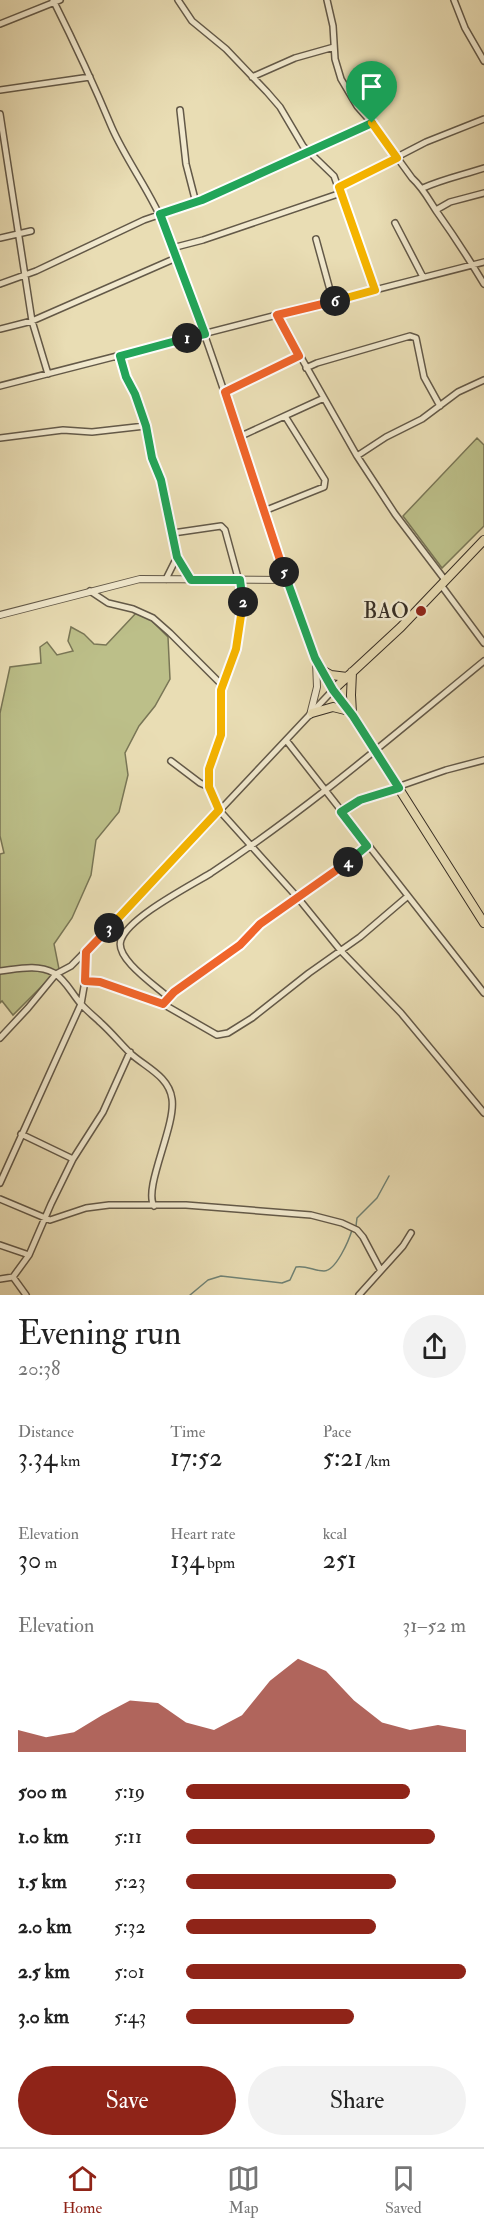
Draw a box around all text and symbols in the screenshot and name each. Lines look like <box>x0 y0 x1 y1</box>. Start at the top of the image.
pin <box>346 61 397 123</box>
icon: arrive <box>355 70 388 103</box>
pin: 6 <box>320 286 350 316</box>
text: 6 <box>331 291 339 311</box>
pin: 1 <box>172 323 202 353</box>
text: 1 <box>184 328 190 348</box>
pin: 5 <box>269 557 299 587</box>
text: 5 <box>280 562 288 582</box>
pin: 2 <box>228 587 258 617</box>
text: 2 <box>239 592 247 612</box>
place label: BAO <box>363 597 409 625</box>
marker: BAO <box>414 604 428 618</box>
pin: 4 <box>333 847 363 877</box>
text: 4 <box>344 852 352 872</box>
pin: 3 <box>94 913 124 943</box>
text: 3 <box>106 918 112 938</box>
text: Evening run <box>18 1313 181 1354</box>
button: share <box>403 1315 466 1378</box>
text: 20:38 <box>18 1356 60 1381</box>
text: Distance <box>18 1422 74 1442</box>
text: Time <box>170 1422 205 1442</box>
text: Pace <box>323 1422 351 1442</box>
text: 3.34 <box>18 1442 57 1474</box>
text: 17:52 <box>170 1442 222 1474</box>
text: 5:21 <box>323 1442 363 1474</box>
text: km <box>57 1451 80 1471</box>
text: /km <box>363 1451 391 1471</box>
text: Elevation <box>18 1524 79 1544</box>
text: Heart rate <box>170 1524 235 1544</box>
text: kcal <box>323 1524 347 1544</box>
text: 30 <box>18 1544 41 1576</box>
text: 134 <box>170 1544 204 1576</box>
text: 251 <box>323 1544 356 1576</box>
text: m <box>41 1553 57 1573</box>
text: bpm <box>204 1553 235 1573</box>
text: Elevation <box>18 1613 94 1638</box>
text: 31–52 m <box>402 1613 466 1638</box>
text: 500 m <box>18 1779 67 1804</box>
text: 5:19 <box>114 1779 145 1804</box>
text: 1.0 km <box>18 1824 69 1849</box>
text: 5:11 <box>114 1824 142 1849</box>
text: 1.5 km <box>18 1869 67 1894</box>
text: 5:23 <box>114 1869 146 1894</box>
text: 2.0 km <box>18 1914 72 1939</box>
text: 5:32 <box>114 1914 146 1939</box>
text: 2.5 km <box>18 1959 70 1984</box>
text: 5:01 <box>114 1959 145 1984</box>
text: 3.0 km <box>18 2004 69 2029</box>
text: 5:43 <box>114 2004 146 2029</box>
button: Save <box>18 2066 236 2135</box>
button: Share <box>248 2066 466 2135</box>
tab: Home <box>62 2162 102 2218</box>
tab: Map <box>227 2162 260 2218</box>
tab: Saved <box>385 2162 422 2218</box>

